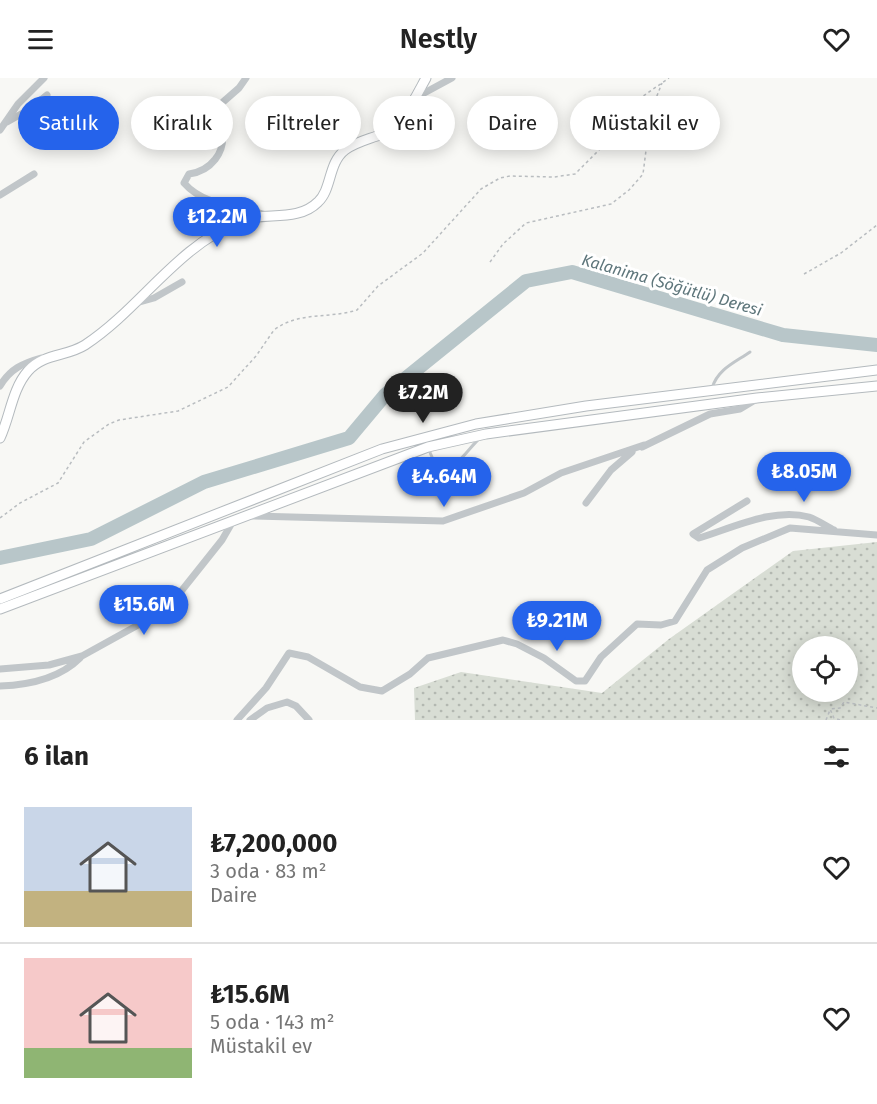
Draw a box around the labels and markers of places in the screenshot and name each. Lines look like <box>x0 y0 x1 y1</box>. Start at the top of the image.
pin: ₺12.2M <box>168 197 266 248</box>
pin: ₺7.2M <box>381 373 465 424</box>
pin: ₺8.05M <box>755 452 853 503</box>
pin: ₺4.64M <box>395 457 493 508</box>
pin: ₺15.6M <box>95 585 193 636</box>
pin: ₺9.21M <box>508 601 606 652</box>

